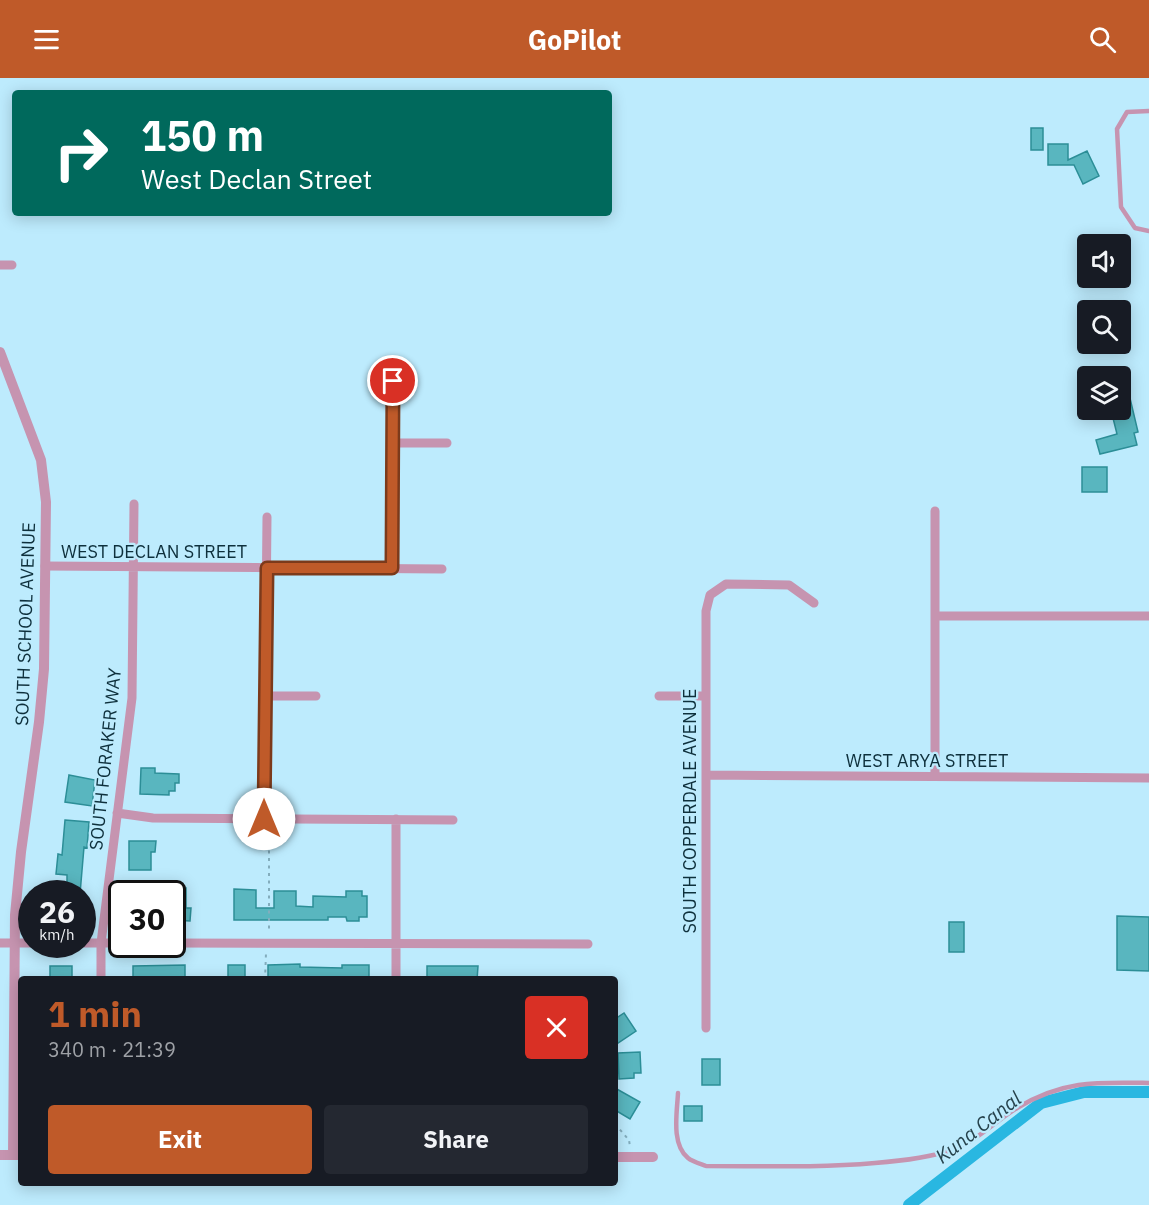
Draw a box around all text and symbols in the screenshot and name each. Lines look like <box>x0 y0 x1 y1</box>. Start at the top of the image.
text: GoPilot <box>528 22 621 57</box>
icon: menu <box>30 23 63 56</box>
icon: search <box>1086 23 1119 56</box>
text: 150 m <box>141 108 264 163</box>
icon: right <box>42 114 120 192</box>
text: West Declan Street <box>141 161 372 196</box>
map controls <box>1077 234 1131 420</box>
button: sound <box>1077 234 1131 288</box>
button: search <box>1077 300 1131 354</box>
pin <box>367 355 418 406</box>
icon: arrive <box>376 364 409 397</box>
button: layers <box>1077 366 1131 420</box>
street label: SOUTH SCHOOL AVENUE <box>10 522 40 726</box>
street label: WEST DECLAN STREET <box>61 540 247 563</box>
street label: SOUTH FORAKER WAY <box>84 666 126 851</box>
street label: SOUTH COPPERDALE AVENUE <box>678 688 701 934</box>
street label: WEST ARYA STREET <box>846 749 1008 772</box>
position arrow <box>232 787 296 851</box>
speed limit sign: 30 <box>108 880 186 958</box>
text: 26 <box>39 892 75 931</box>
text: km/h <box>39 925 75 944</box>
text: 1 min <box>48 990 142 1037</box>
button: close <box>525 996 588 1059</box>
text: 340 m · 21:39 <box>48 1036 176 1063</box>
water label: Kuna Canal <box>929 1084 1027 1169</box>
button: Exit <box>48 1105 312 1174</box>
button: Share <box>324 1105 588 1174</box>

